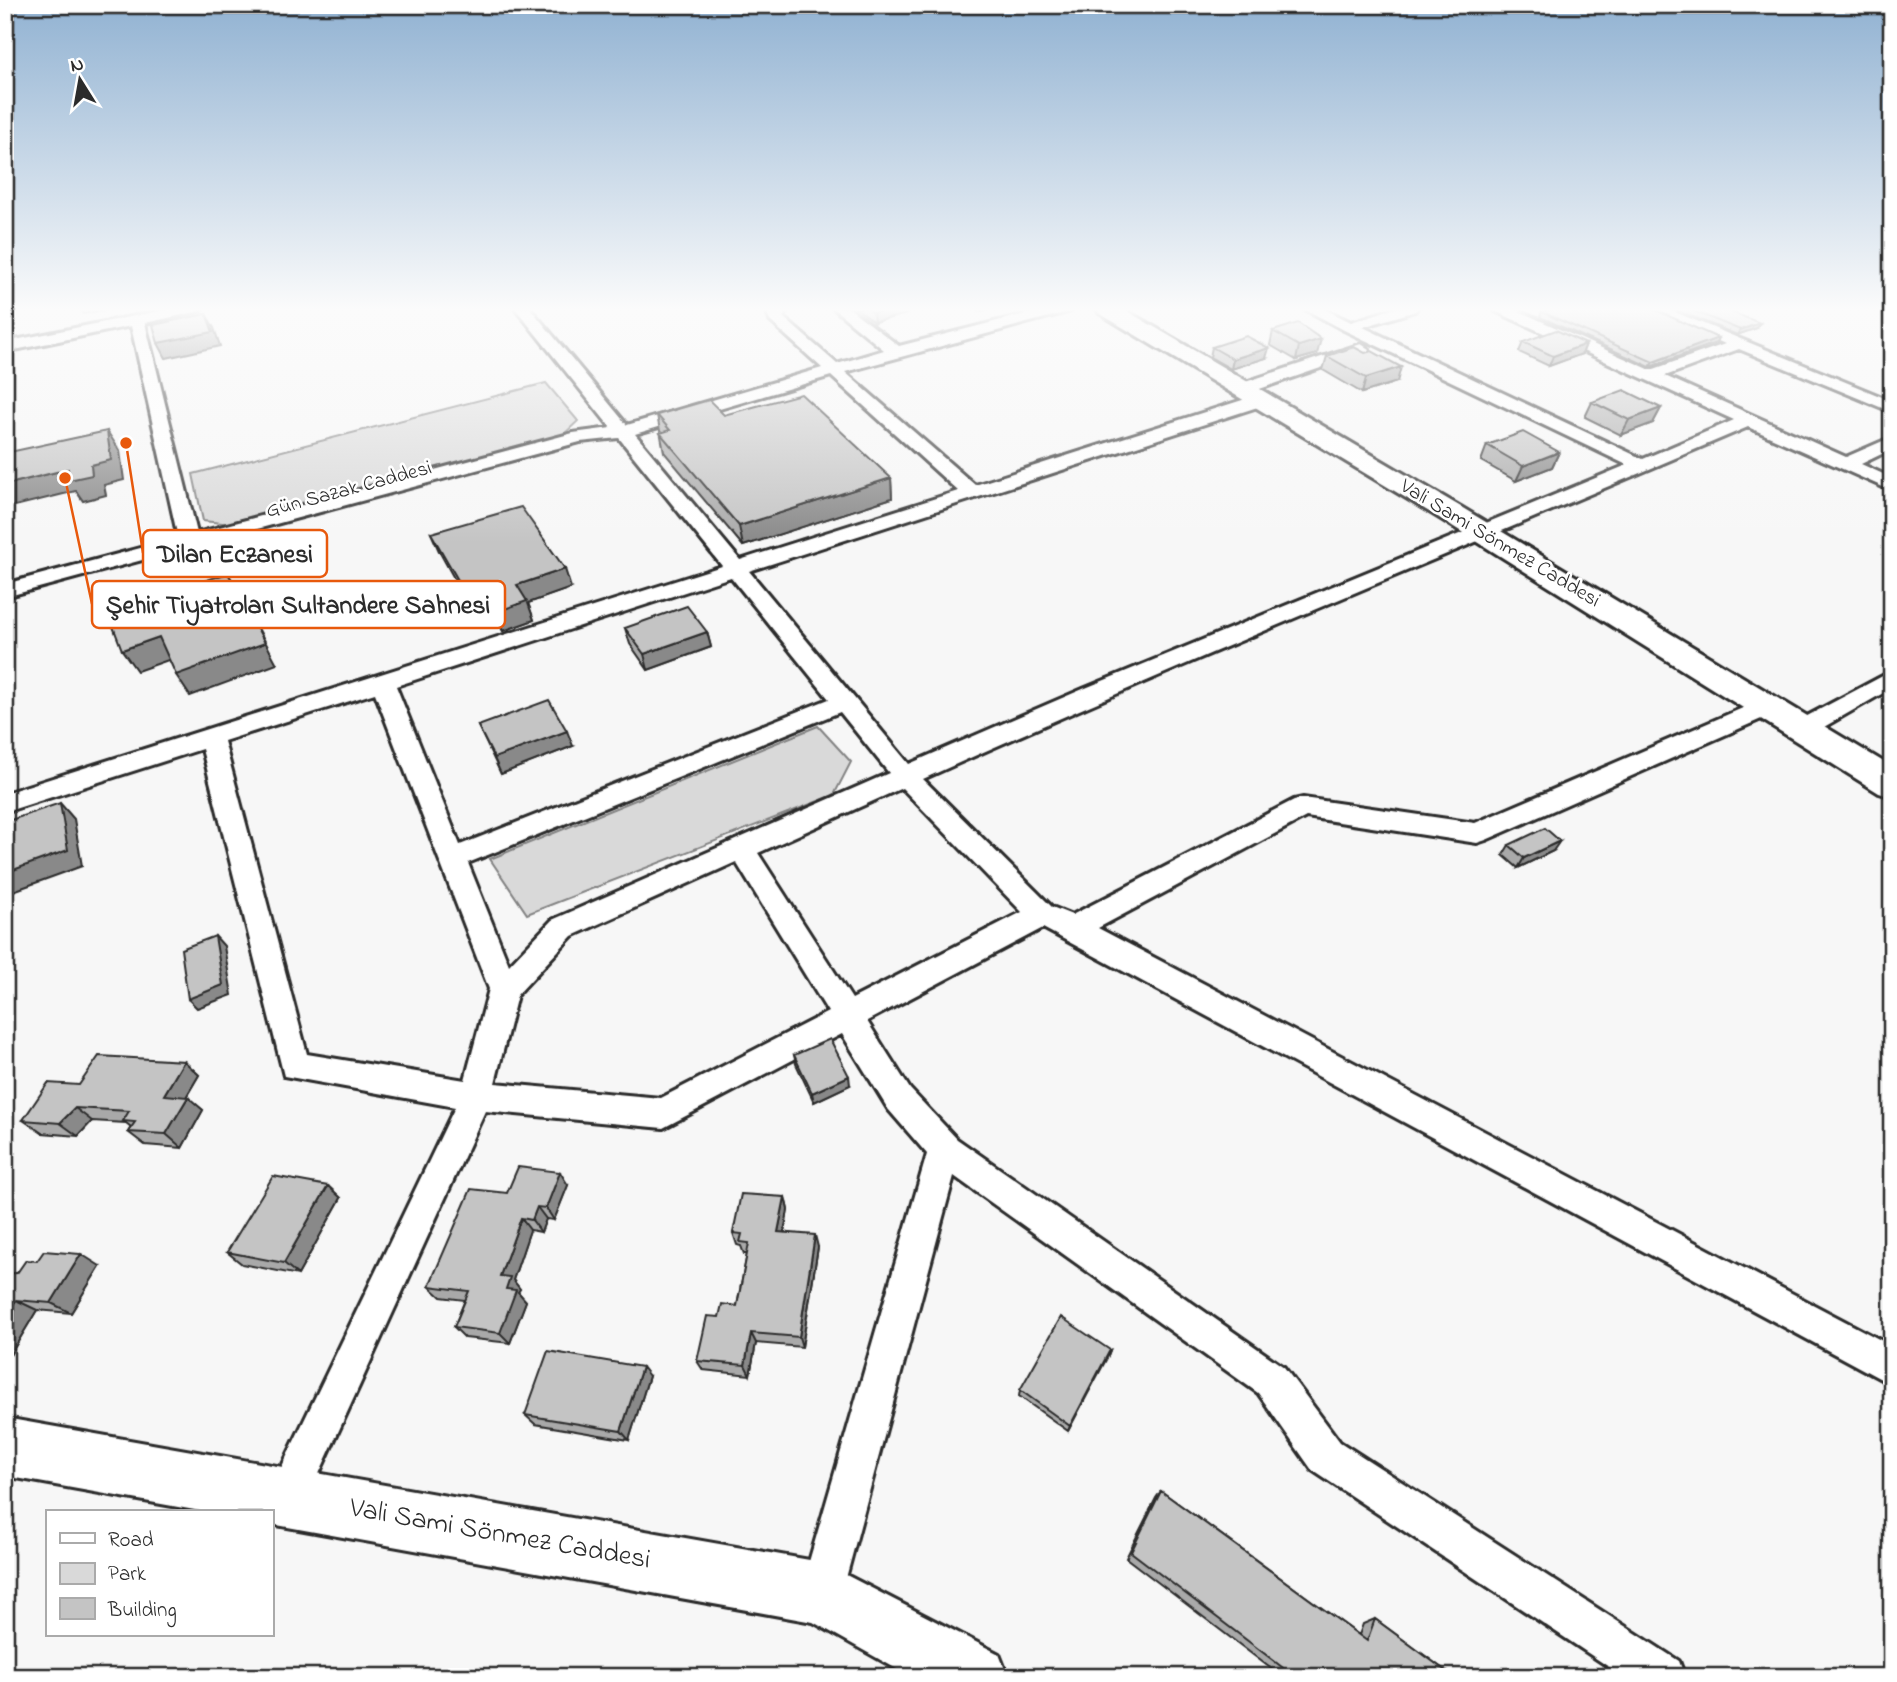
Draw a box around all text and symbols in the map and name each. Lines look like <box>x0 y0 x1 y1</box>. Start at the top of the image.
north arrow <box>46 46 116 116</box>
text: N <box>68 51 86 80</box>
street label: Gün Sazak Caddesi <box>263 453 435 527</box>
street label: Vali Sami Sönmez Caddesi <box>1393 472 1606 616</box>
callout: Dilan Eczanesi <box>143 530 327 577</box>
text: Dilan Eczanesi <box>156 537 313 575</box>
callout: Şehir Tiyatroları Sultandere Sahnesi <box>92 581 505 628</box>
text: Şehir Tiyatroları Sultandere Sahnesi <box>106 588 490 626</box>
street label: Vali Sami Sönmez Caddesi <box>345 1488 654 1582</box>
legend <box>46 1510 273 1636</box>
text: Road <box>108 1526 154 1556</box>
text: Park <box>108 1560 147 1590</box>
text: Building <box>107 1596 177 1628</box>

